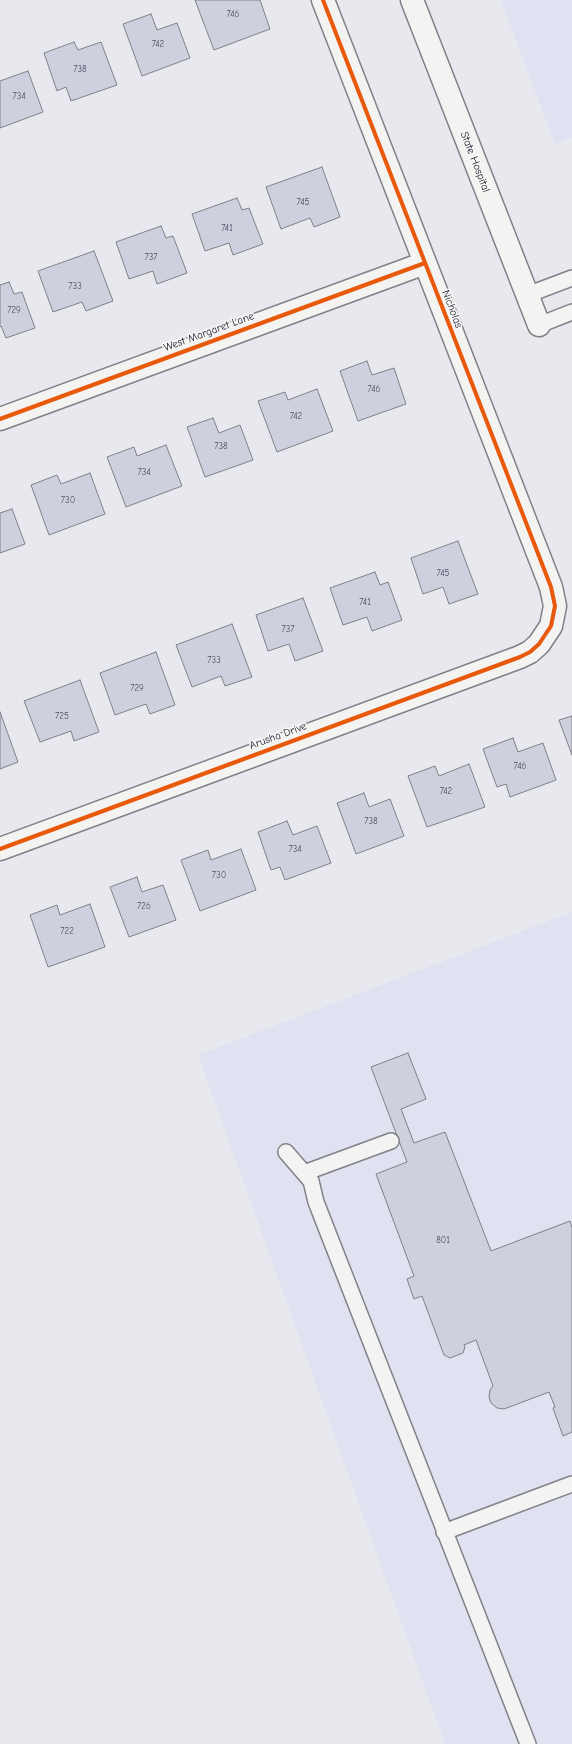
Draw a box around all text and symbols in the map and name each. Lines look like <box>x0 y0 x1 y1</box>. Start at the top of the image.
house number: 746 <box>227 9 239 19</box>
house number: 742 <box>152 39 164 49</box>
house number: 738 <box>73 64 87 74</box>
house number: 734 <box>12 91 26 101</box>
street label: State Hospital <box>457 130 493 194</box>
house number: 745 <box>297 197 309 207</box>
house number: 741 <box>221 223 233 233</box>
house number: 737 <box>144 252 158 262</box>
house number: 733 <box>68 281 82 291</box>
street label: Nicholas <box>439 288 465 330</box>
house number: 729 <box>7 305 21 315</box>
street label: West Margaret Lane <box>162 310 256 354</box>
house number: 746 <box>368 384 380 394</box>
house number: 742 <box>290 411 302 421</box>
house number: 738 <box>214 441 228 451</box>
house number: 734 <box>137 467 151 477</box>
house number: 730 <box>61 495 75 505</box>
house number: 745 <box>437 568 449 578</box>
house number: 741 <box>359 597 371 607</box>
house number: 737 <box>281 624 295 634</box>
house number: 733 <box>207 655 221 665</box>
house number: 729 <box>130 683 144 693</box>
house number: 725 <box>55 711 69 721</box>
street label: Arusha Drive <box>248 720 308 752</box>
house number: 746 <box>514 761 526 771</box>
house number: 742 <box>440 786 452 796</box>
house number: 738 <box>364 816 378 826</box>
house number: 734 <box>288 844 302 854</box>
house number: 730 <box>212 870 226 880</box>
house number: 726 <box>137 901 151 911</box>
house number: 722 <box>60 926 74 936</box>
house number: 801 <box>436 1235 450 1245</box>

